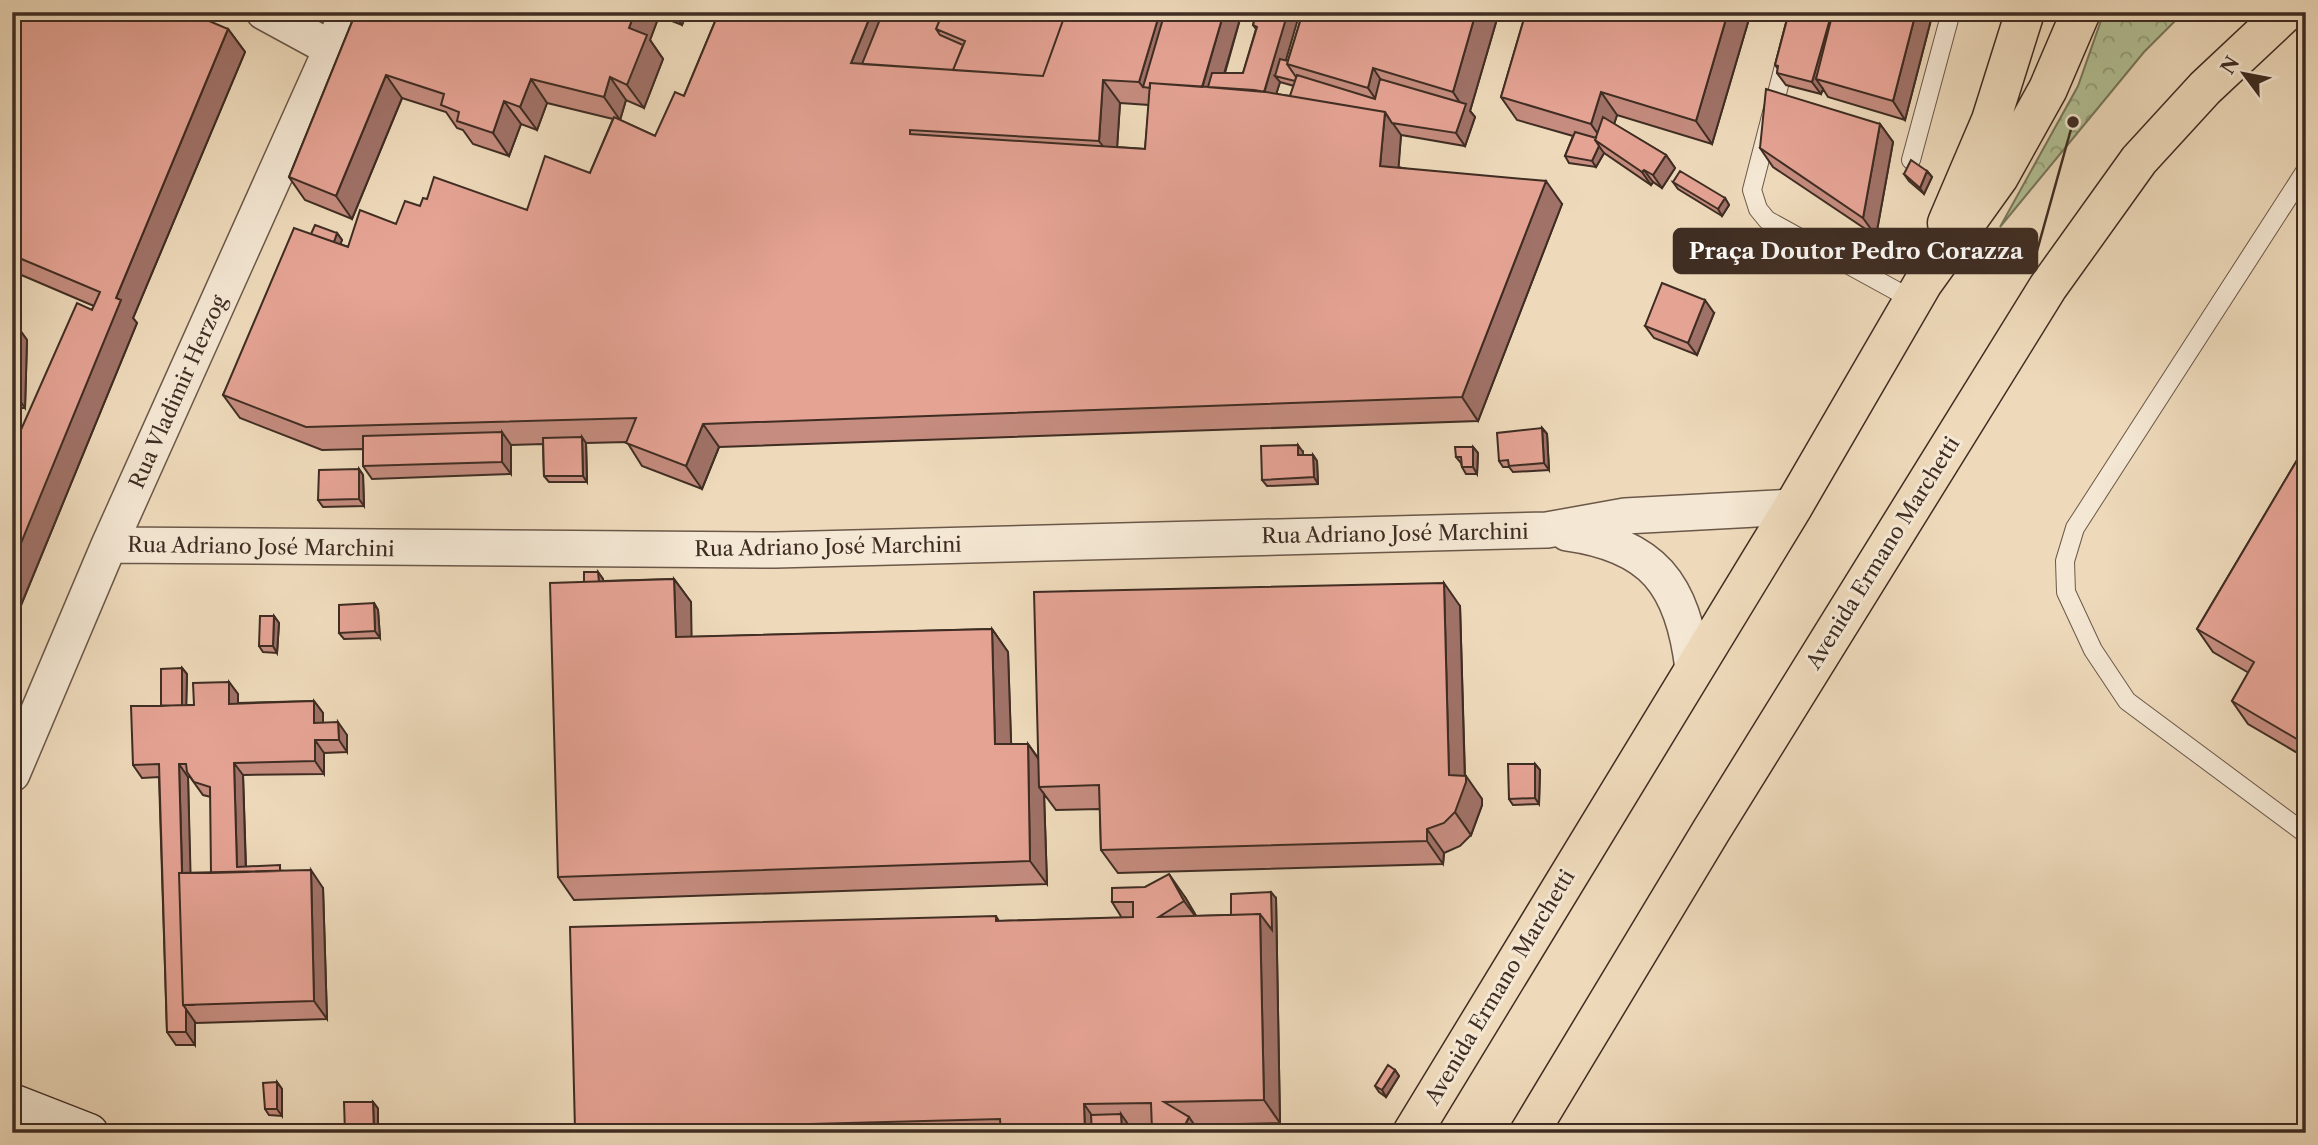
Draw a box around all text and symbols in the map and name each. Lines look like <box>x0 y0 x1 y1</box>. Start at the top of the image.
north arrow <box>2210 38 2280 108</box>
text: N <box>2216 52 2244 78</box>
callout: Praça Doutor Pedro Corazza <box>1674 229 2037 273</box>
text: Praça Doutor Pedro Corazza <box>1689 237 2024 265</box>
street label: Rua Vladimir Herzog <box>124 290 232 492</box>
street label: Avenida Ermano Marchetti <box>1800 432 1964 674</box>
street label: Rua Adriano José Marchini <box>1261 519 1529 548</box>
street label: Rua Adriano José Marchini <box>127 532 395 561</box>
street label: Rua Adriano José Marchini <box>694 532 962 561</box>
street label: Avenida Ermano Marchetti <box>1419 865 1580 1109</box>

